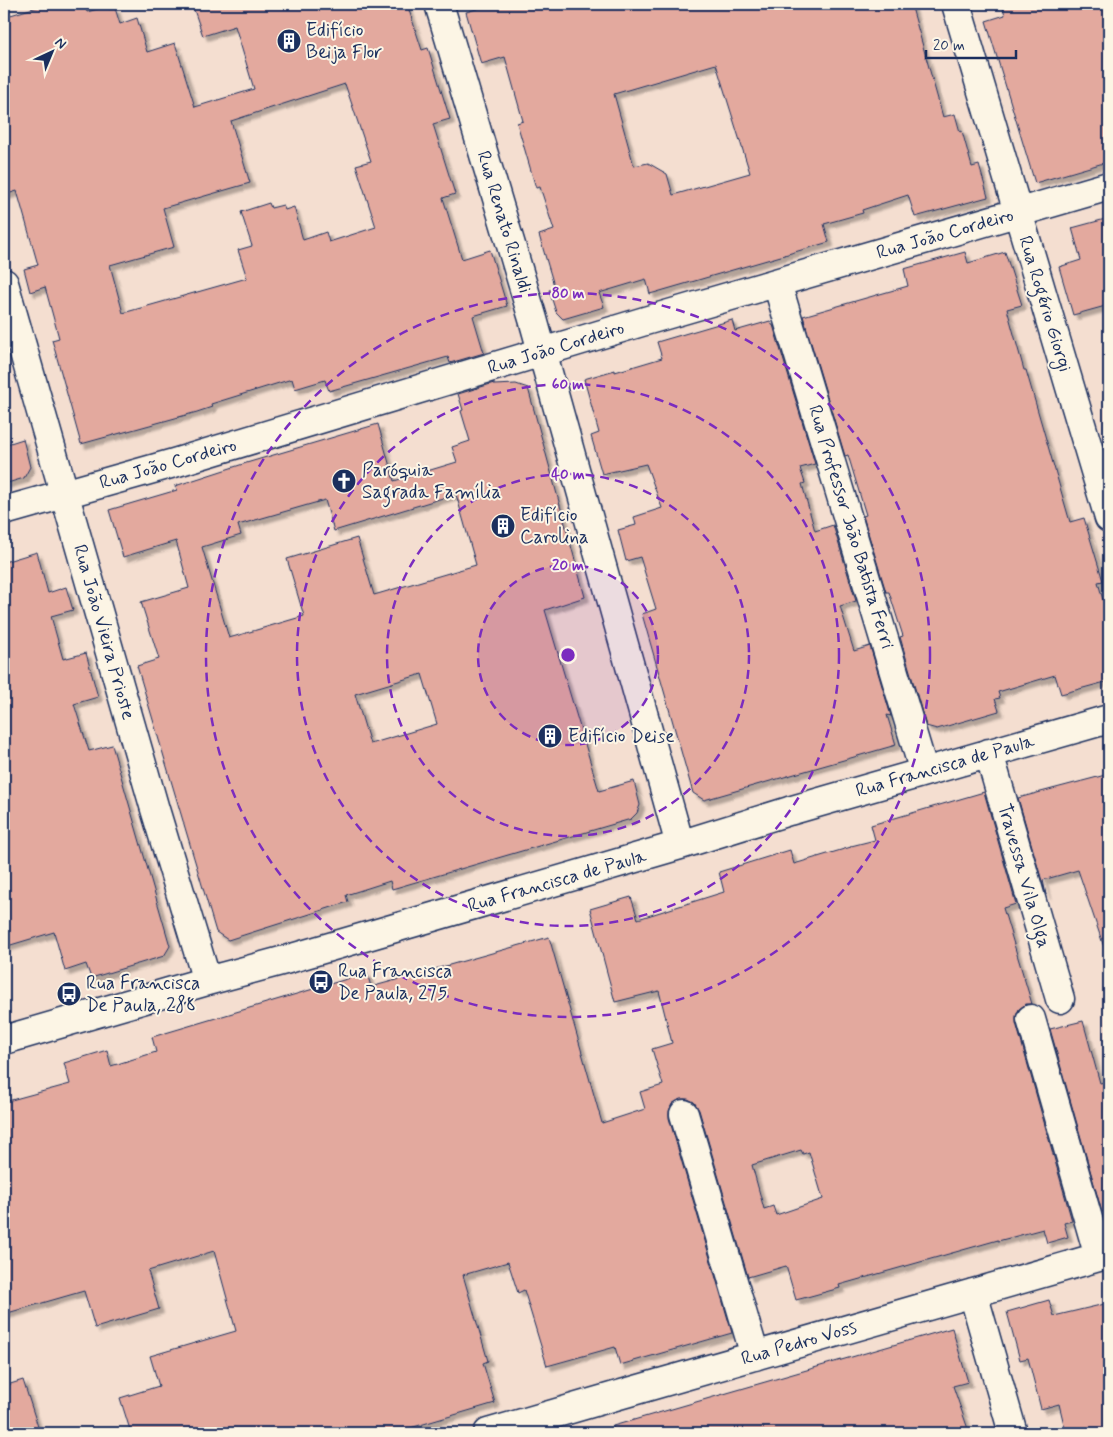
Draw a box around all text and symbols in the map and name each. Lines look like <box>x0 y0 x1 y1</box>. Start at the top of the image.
place label: Edifício Beija Flor <box>306 18 382 65</box>
north arrow <box>28 28 78 78</box>
building icon: Edifício Beija Flor <box>276 28 302 54</box>
scale bar <box>926 28 1016 60</box>
text: N <box>51 34 70 53</box>
text: 20 m <box>933 36 965 56</box>
street label: Rua Renato Rinaldi <box>470 148 538 296</box>
street label: Rua João Cordeiro <box>874 202 1016 266</box>
street label: Rua Rogério Giorgi <box>1010 233 1078 376</box>
text: 80 m <box>551 284 585 304</box>
street label: Rua João Cordeiro <box>485 315 627 381</box>
text: 60 m <box>552 375 584 395</box>
street label: Rua Professor João Batista Ferri <box>802 402 900 652</box>
street label: Rua João Cordeiro <box>97 432 239 496</box>
place label: Paróquia Sagrada Família <box>362 458 501 508</box>
text: 40 m <box>551 465 585 485</box>
church icon: Paróquia Sagrada Família <box>331 468 357 494</box>
place label: Edifício Carolina <box>520 503 589 550</box>
building icon: Edifício Carolina <box>490 513 516 539</box>
street label: Rua João Vieira Prioste <box>67 541 141 723</box>
text: 20 m <box>552 556 584 576</box>
centre of rings <box>559 646 577 664</box>
building icon: Edifício Deise <box>537 723 563 749</box>
place label: Edifício Deise <box>568 724 675 749</box>
street label: Rua Francisca de Paula <box>853 728 1038 803</box>
street label: Travessa Vila Olga <box>989 801 1057 952</box>
street label: Rua Francisca de Paula <box>465 843 650 918</box>
place label: Rua Francisca De Paula, 275 <box>338 959 452 1006</box>
bus stop icon: Rua Francisca De Paula, 275 <box>308 969 334 995</box>
place label: Rua Francisca De Paula, 288 <box>86 971 200 1018</box>
bus stop icon: Rua Francisca De Paula, 288 <box>56 981 82 1007</box>
street label: Rua Pedro Voss <box>738 1315 860 1371</box>

